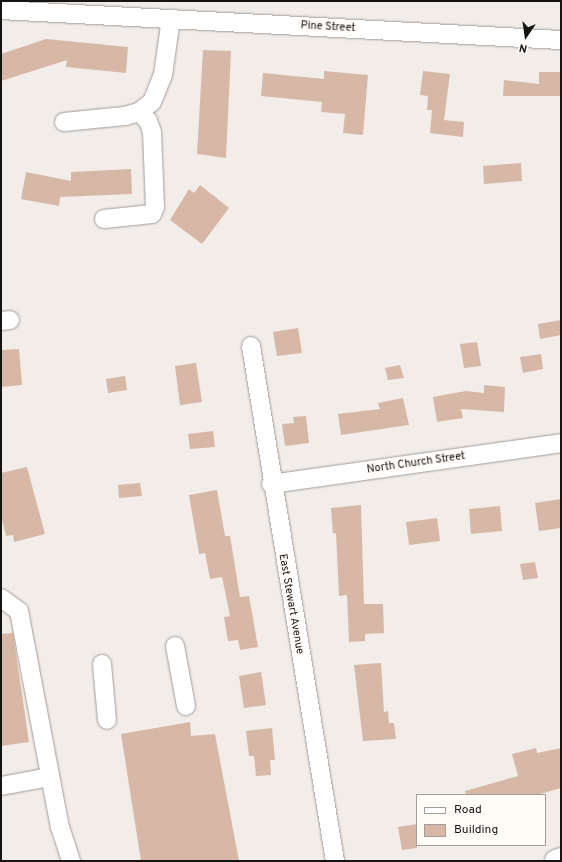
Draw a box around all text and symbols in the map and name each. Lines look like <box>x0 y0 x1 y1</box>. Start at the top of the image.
north arrow <box>506 16 546 56</box>
street label: Pine Street <box>300 19 356 35</box>
text: N <box>518 40 529 55</box>
street label: North Church Street <box>366 450 466 476</box>
street label: East Stewart Avenue <box>276 553 306 655</box>
legend <box>416 794 546 846</box>
text: Road <box>454 802 482 818</box>
text: Building <box>454 822 498 838</box>

